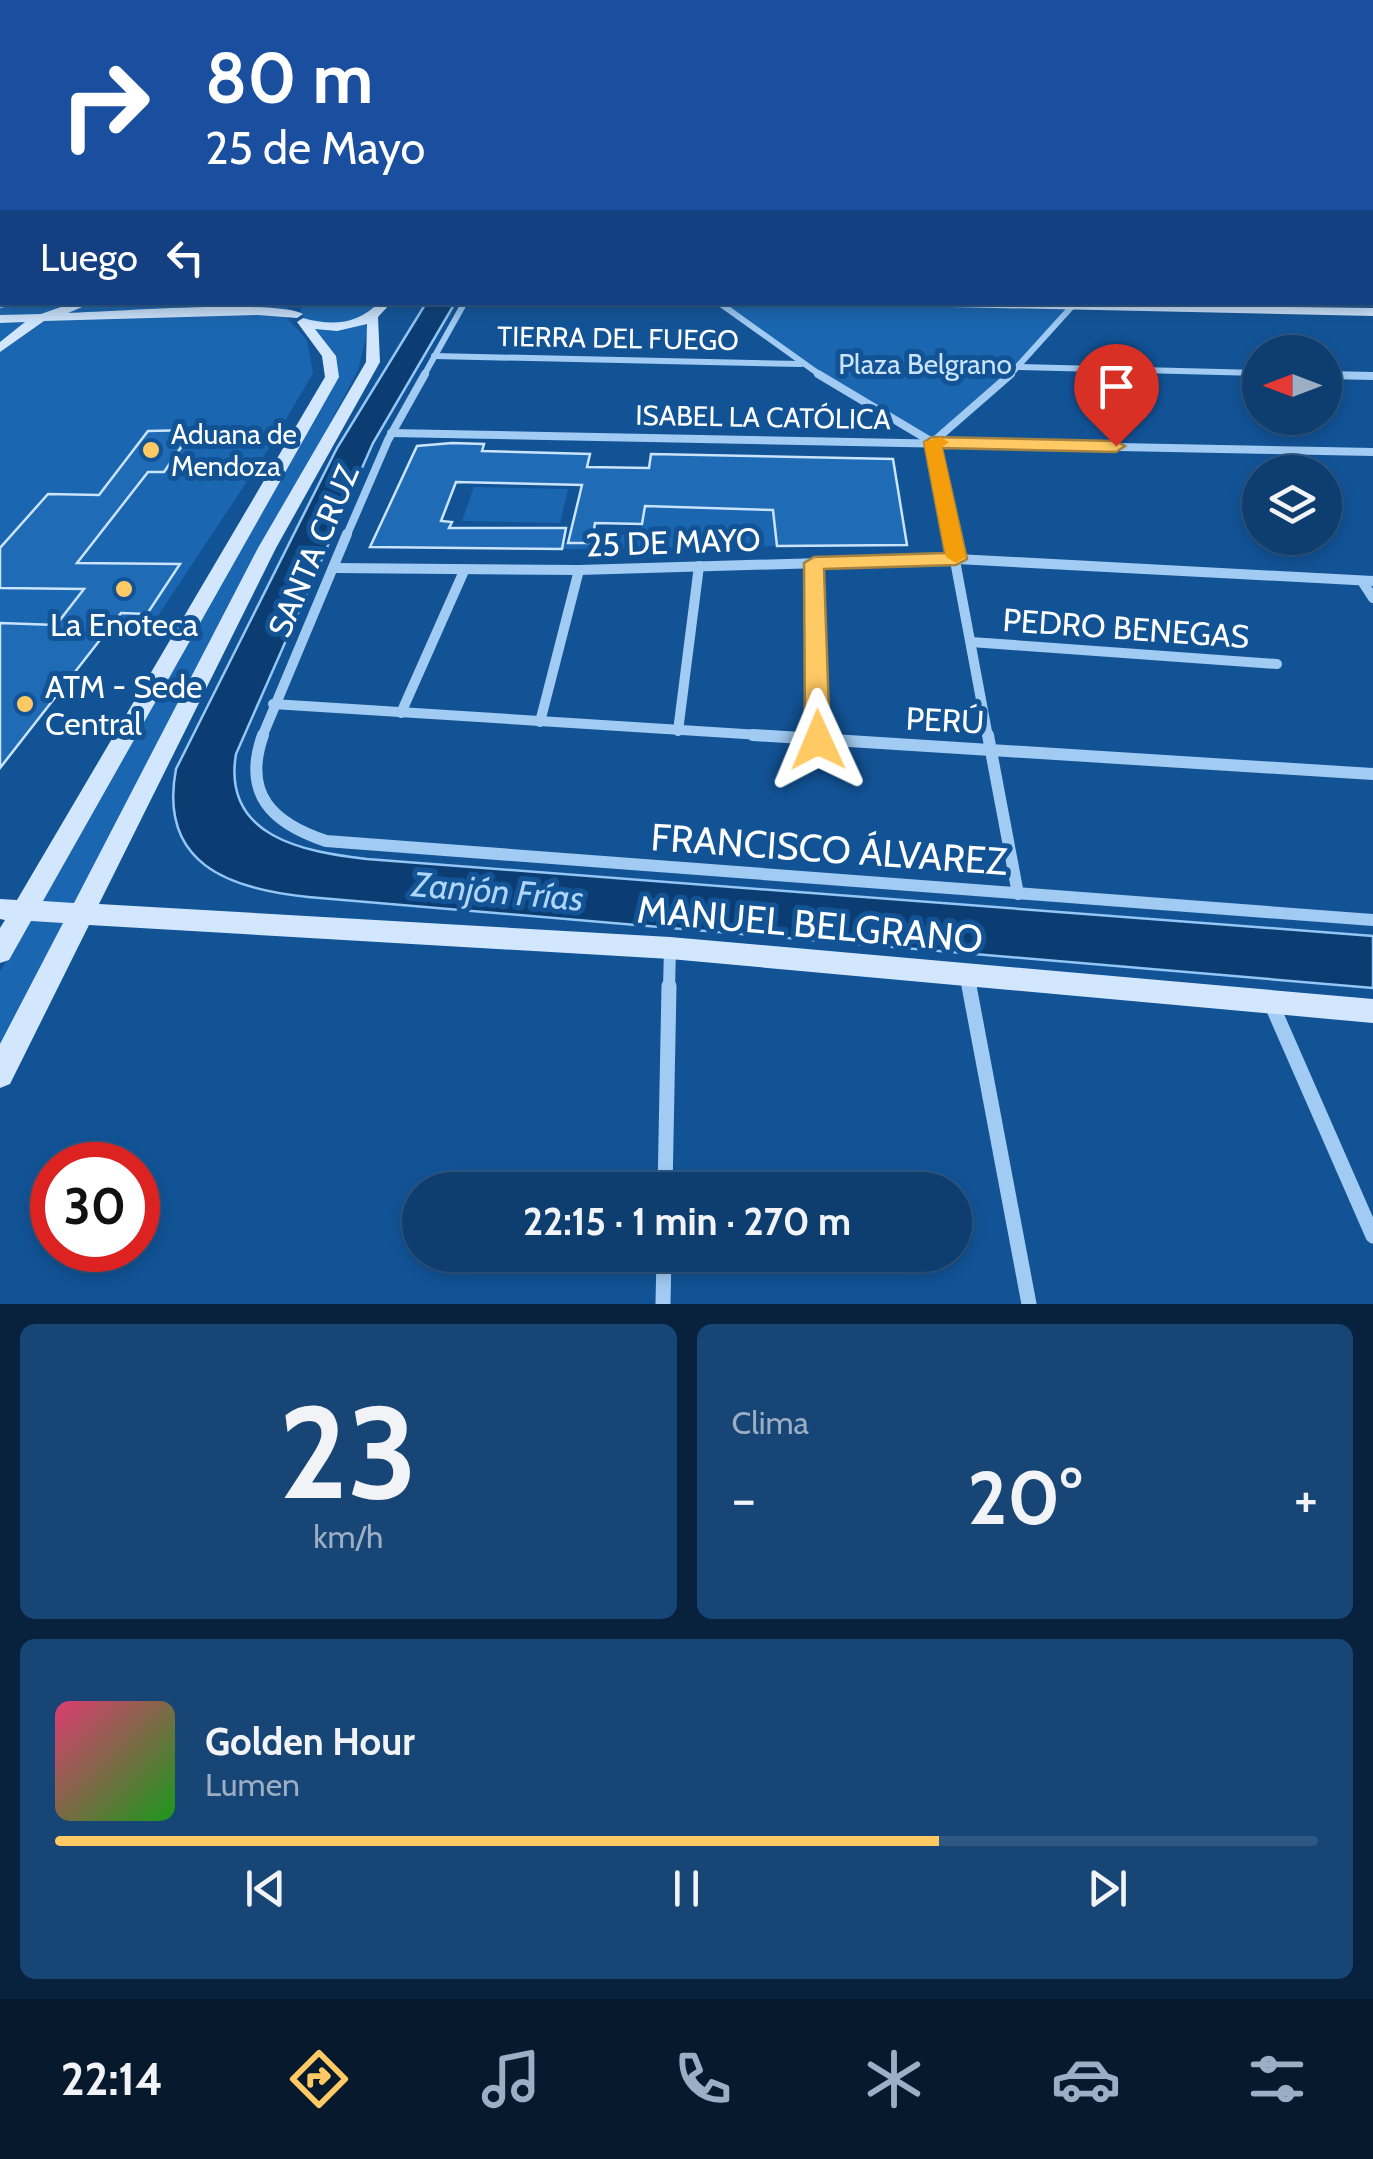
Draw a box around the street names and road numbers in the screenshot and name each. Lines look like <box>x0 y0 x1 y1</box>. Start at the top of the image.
street label: TIERRA DEL FUEGO <box>497 319 739 357</box>
street label: ISABEL LA CATÓLICA <box>635 398 892 436</box>
street label: SANTA CRUZ <box>259 459 367 643</box>
street label: 25 DE MAYO <box>585 519 761 565</box>
street label: PEDRO BENEGAS <box>1001 600 1251 656</box>
street label: PERÚ <box>905 698 985 742</box>
street label: FRANCISCO ÁLVAREZ <box>649 813 1009 885</box>
street label: MANUEL BELGRANO <box>635 885 985 963</box>

